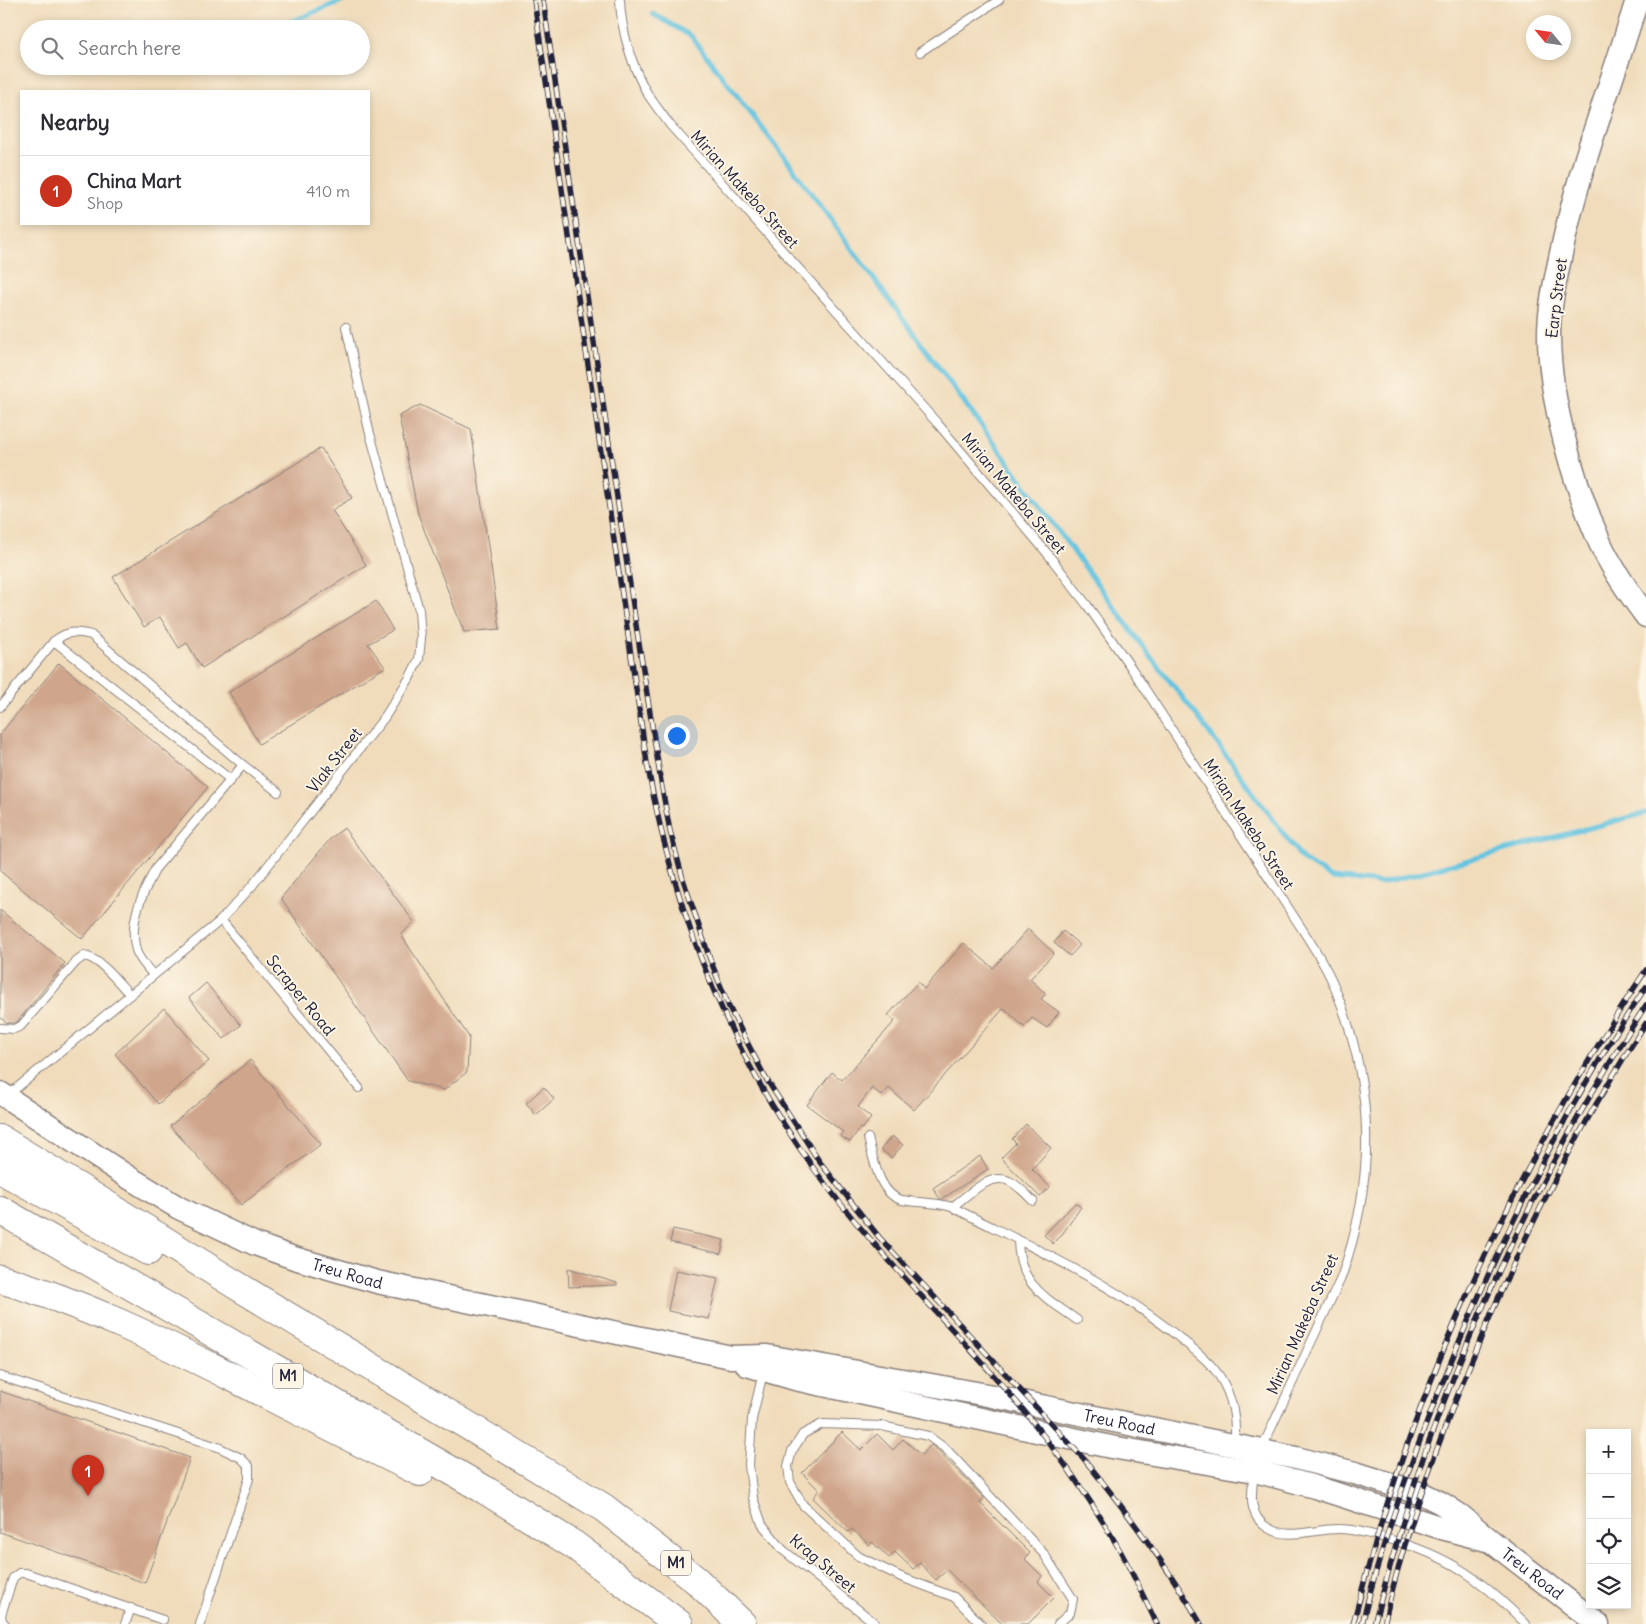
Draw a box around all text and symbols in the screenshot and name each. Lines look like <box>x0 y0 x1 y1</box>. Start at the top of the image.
north arrow <box>1526 15 1571 60</box>
search box <box>20 20 370 75</box>
icon: search <box>38 34 66 62</box>
text: Search here <box>78 36 181 60</box>
text: Nearby <box>40 109 110 136</box>
street label: Mirian Makeba Street <box>687 126 804 253</box>
text: China Mart <box>87 169 181 193</box>
text: 1 <box>53 181 59 201</box>
text: 410 m <box>306 181 350 201</box>
text: Shop <box>87 193 123 213</box>
street label: Earp Street <box>1541 256 1571 339</box>
street label: Mirian Makeba Street <box>958 428 1071 558</box>
street label: Vlak Street <box>302 723 366 797</box>
your location <box>664 723 690 749</box>
street label: Mirian Makeba Street <box>1199 755 1299 894</box>
street label: Scraper Road <box>262 951 340 1039</box>
street label: Mirian Makeba Street <box>1262 1250 1342 1397</box>
street label: Treu Road <box>310 1254 385 1293</box>
road number: M1 <box>273 1364 303 1388</box>
street label: Treu Road <box>1082 1405 1157 1439</box>
map controls <box>1586 1429 1631 1609</box>
button: + <box>1586 1429 1631 1474</box>
pin: 1 <box>72 1455 104 1496</box>
button: − <box>1586 1474 1631 1519</box>
button: locate <box>1586 1519 1631 1564</box>
street label: Krag Street <box>786 1529 861 1597</box>
street label: Treu Road <box>1498 1543 1567 1603</box>
road number: M1 <box>661 1550 691 1576</box>
button: layers <box>1586 1564 1631 1609</box>

